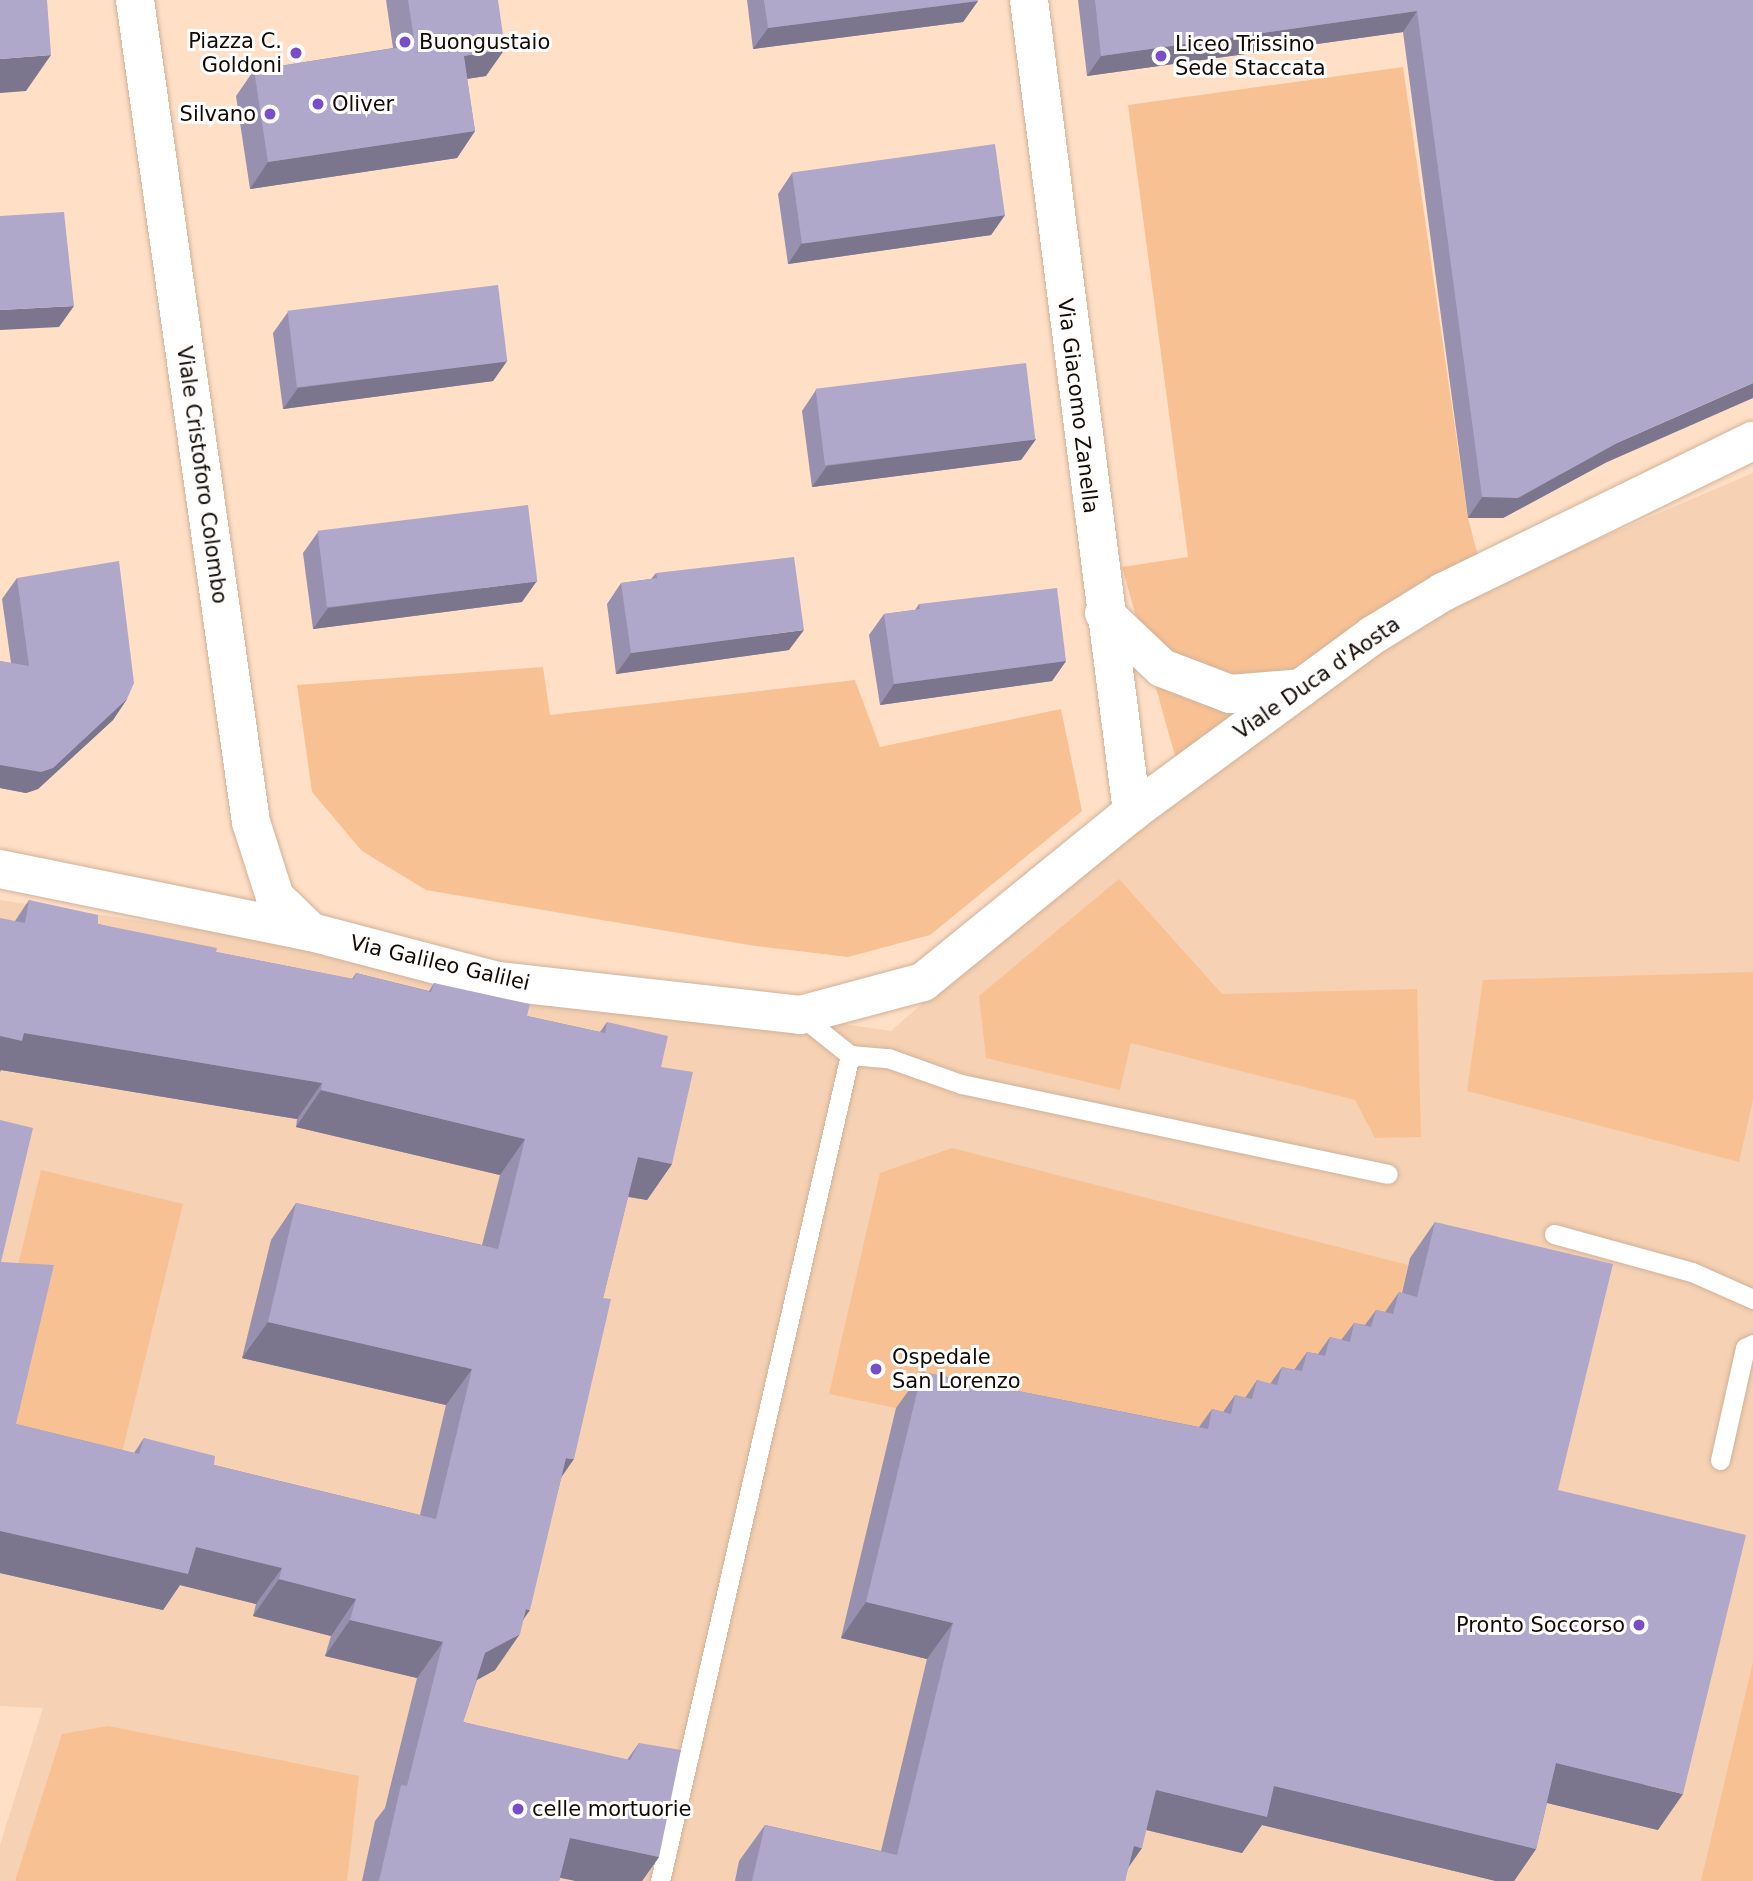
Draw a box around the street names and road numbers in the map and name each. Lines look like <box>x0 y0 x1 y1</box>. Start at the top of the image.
street label: Via Giacomo Zanella <box>1052 297 1104 515</box>
street label: Viale Cristoforo Colombo <box>171 345 233 605</box>
street label: Viale Duca d'Aosta <box>1229 611 1405 745</box>
street label: Via Galileo Galilei <box>348 930 532 996</box>

